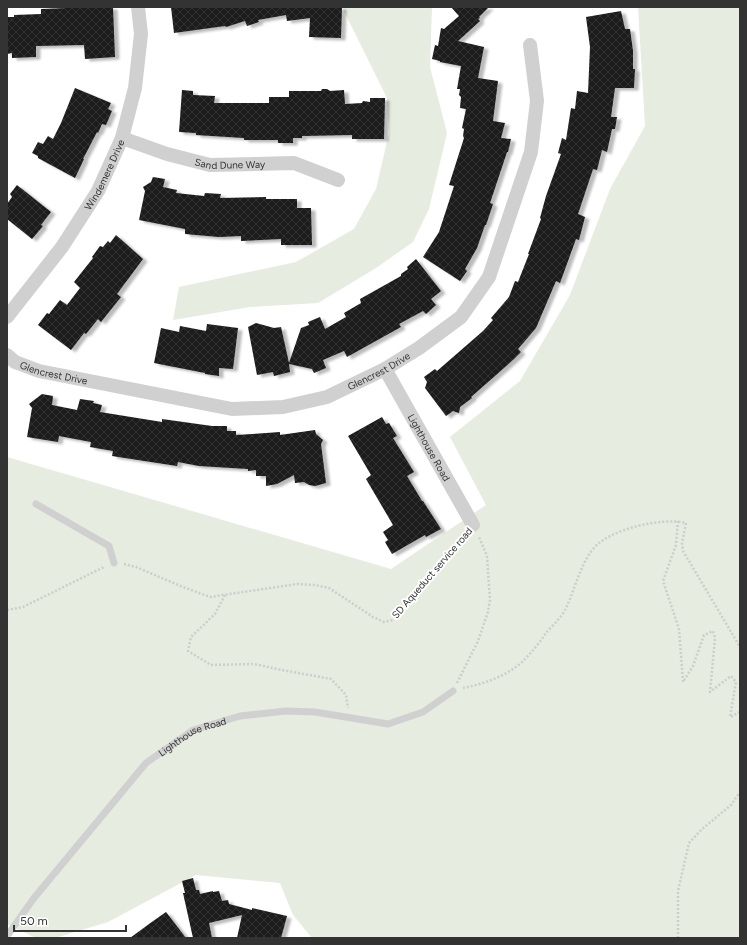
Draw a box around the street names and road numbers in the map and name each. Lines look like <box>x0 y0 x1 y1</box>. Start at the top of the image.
street label: Windemere Drive <box>81 137 127 212</box>
street label: Sand Dune Way <box>193 155 266 172</box>
street label: Glencrest Drive <box>345 348 413 393</box>
street label: Glencrest Drive <box>18 358 89 387</box>
street label: Lighthouse Road <box>405 411 453 484</box>
street label: SD Aqueduct service road <box>389 525 475 621</box>
street label: Lighthouse Road <box>156 714 228 759</box>

